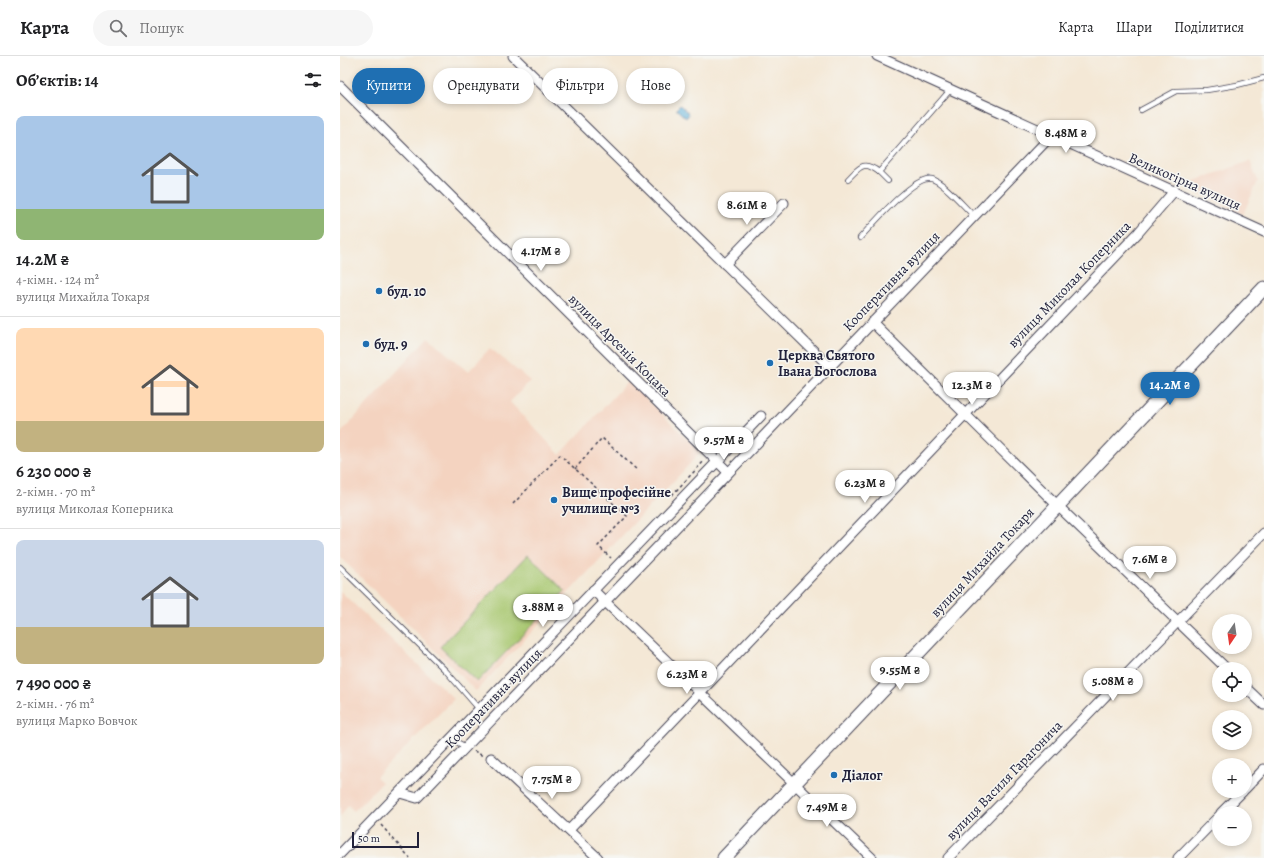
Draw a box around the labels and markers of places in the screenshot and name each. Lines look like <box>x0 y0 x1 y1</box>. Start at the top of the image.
pin: 8.48M ₴ <box>1029 120 1103 154</box>
pin: 8.61M ₴ <box>710 192 784 226</box>
pin: 4.17M ₴ <box>504 238 578 272</box>
place label: буд. 10 <box>387 282 426 301</box>
marker: буд. 10 <box>374 286 384 296</box>
place label: буд. 9 <box>374 335 408 354</box>
marker: буд. 9 <box>361 339 371 349</box>
place label: Церква Святого Івана Богослова <box>778 346 877 381</box>
marker: Церква Святого Івана Богослова <box>765 358 775 368</box>
pin: 12.3M ₴ <box>935 372 1009 406</box>
pin: 14.2M ₴ <box>1133 372 1207 406</box>
pin: 9.57M ₴ <box>687 427 761 461</box>
pin: 6.23M ₴ <box>828 470 902 504</box>
place label: Вище професійне училище №3 <box>561 483 672 518</box>
marker: Вище професійне училище №3 <box>549 495 559 505</box>
pin: 7.6M ₴ <box>1117 546 1183 580</box>
pin: 3.88M ₴ <box>506 594 580 628</box>
pin: 9.55M ₴ <box>863 657 937 691</box>
pin: 6.23M ₴ <box>650 661 724 695</box>
pin: 5.08M ₴ <box>1076 668 1150 702</box>
pin: 7.75M ₴ <box>515 766 589 800</box>
place label: Діалог <box>842 766 883 785</box>
marker: Діалог <box>829 770 839 780</box>
pin: 7.49M ₴ <box>790 794 864 828</box>

